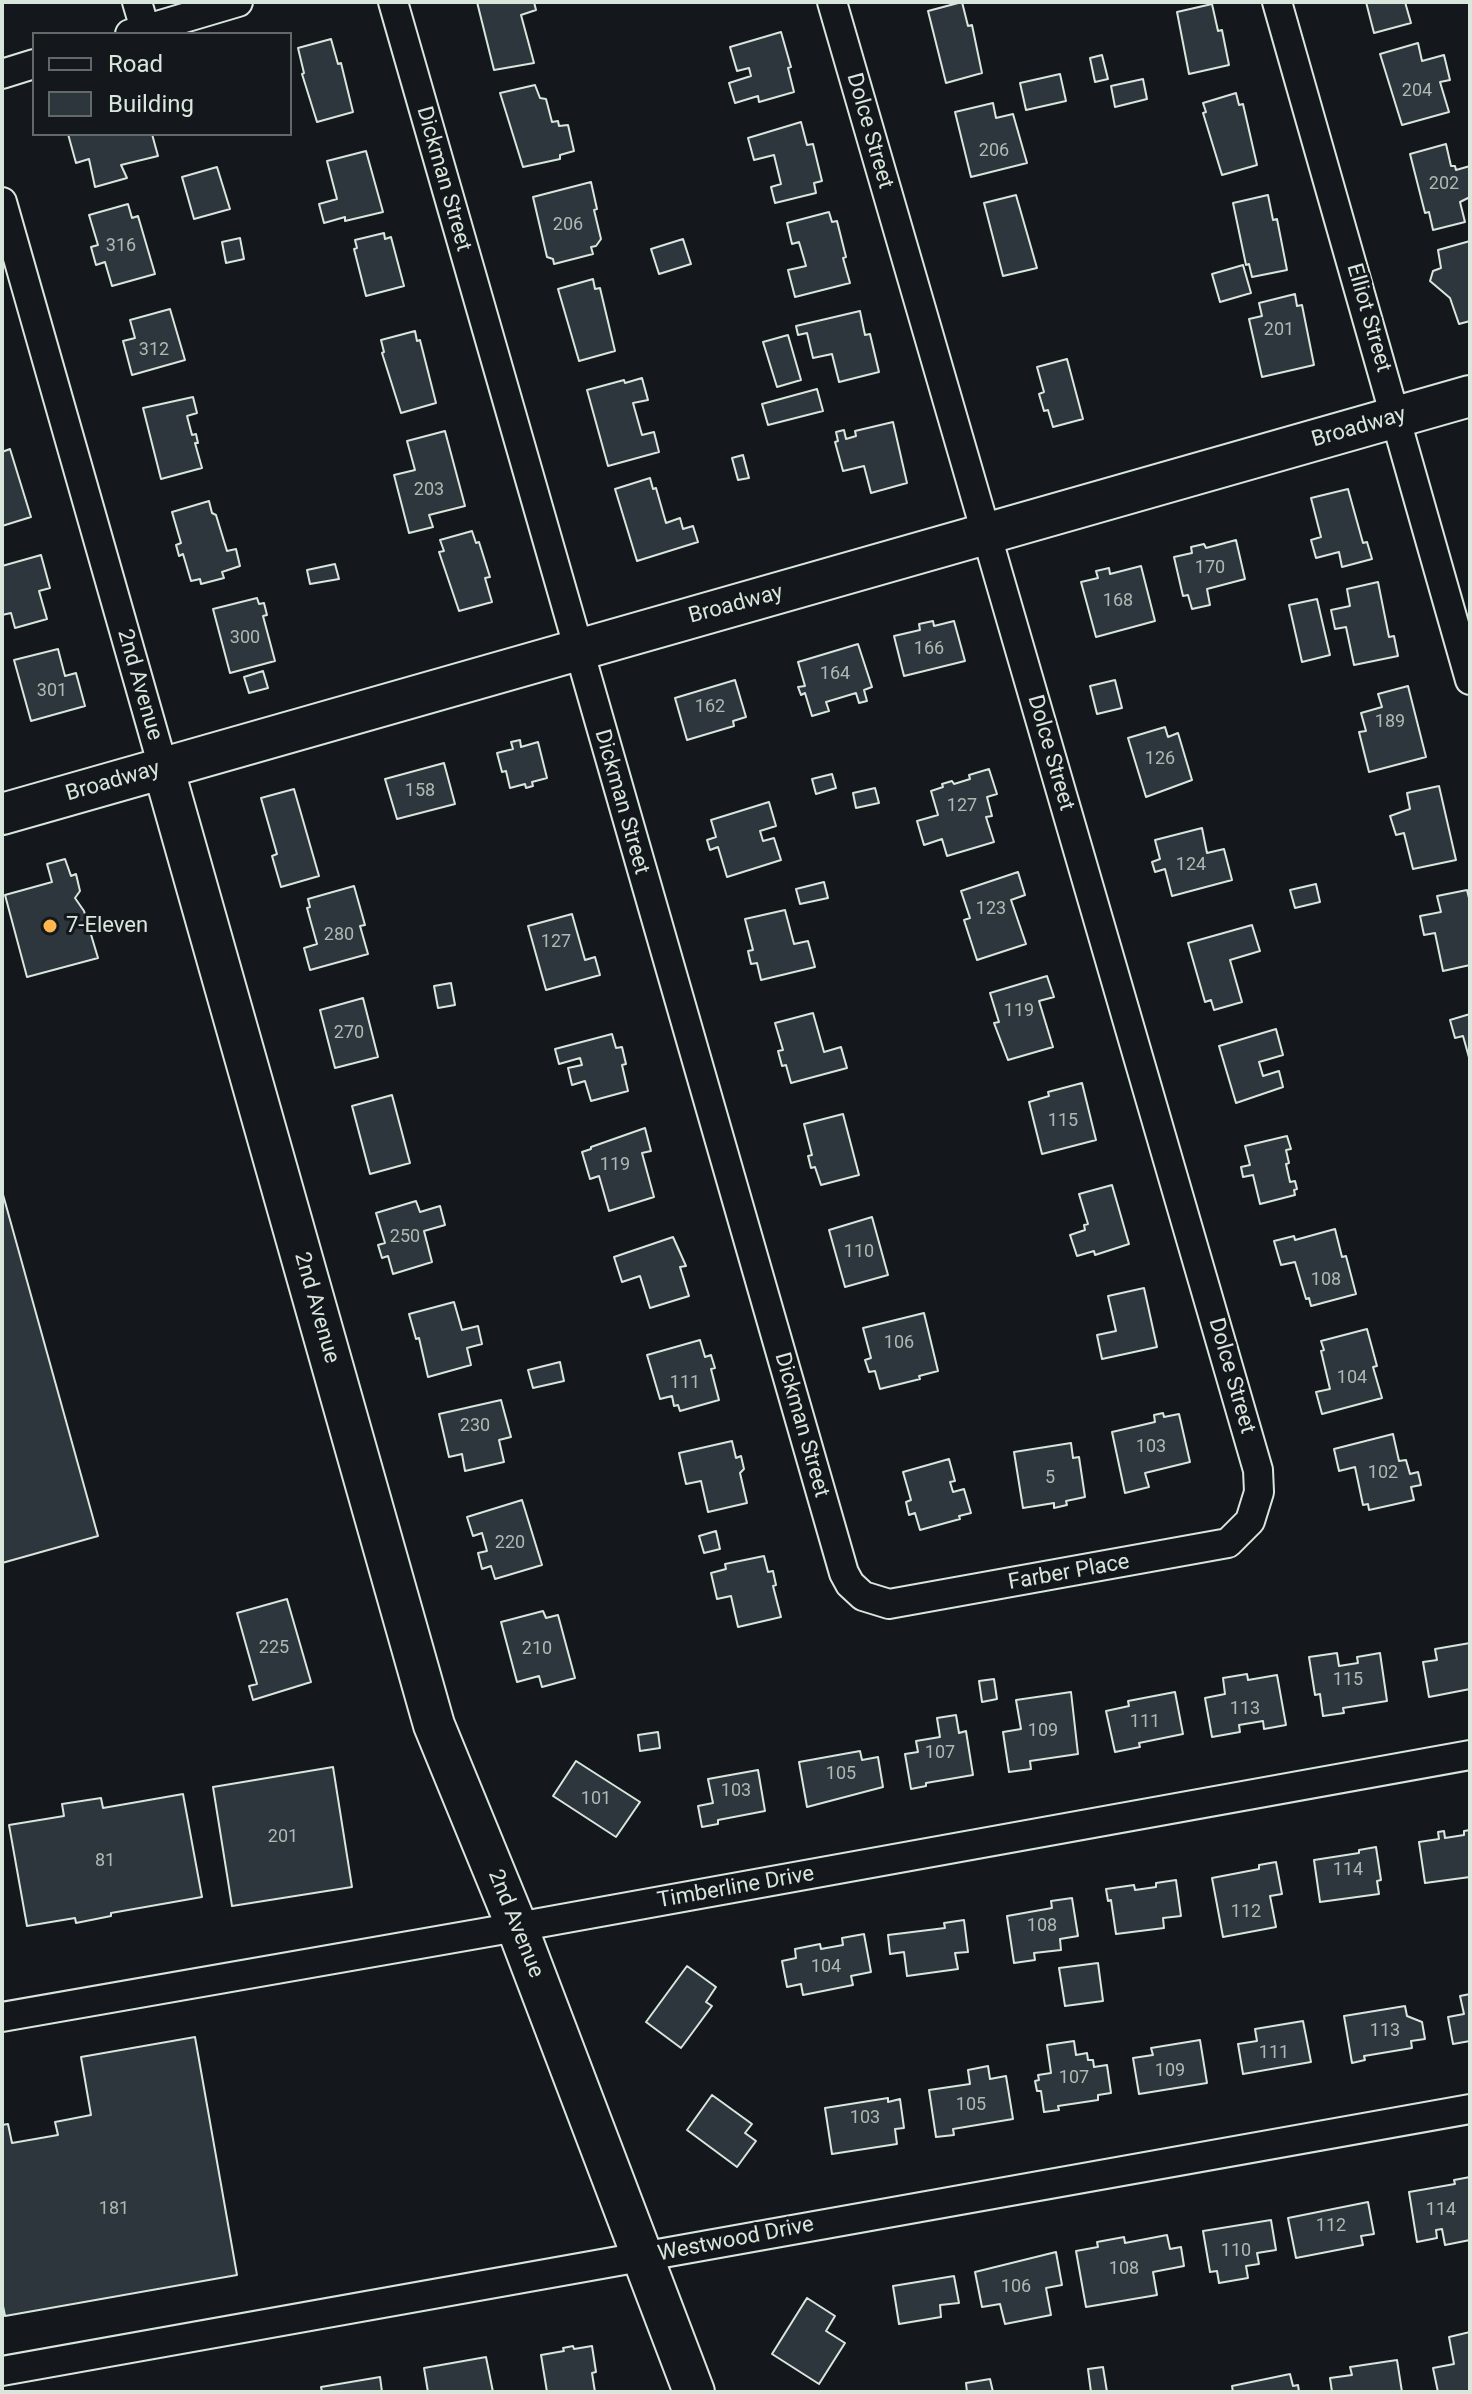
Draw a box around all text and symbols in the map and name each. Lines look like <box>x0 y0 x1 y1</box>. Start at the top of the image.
legend <box>32 32 292 136</box>
text: Road <box>108 50 163 78</box>
street label: Dolce Street <box>840 70 898 192</box>
house number: 204 <box>1402 80 1432 102</box>
text: Building <box>108 90 194 118</box>
street label: Dickman Street <box>410 104 476 254</box>
house number: 206 <box>979 140 1009 162</box>
house number: 202 <box>1429 173 1459 195</box>
house number: 206 <box>553 214 583 236</box>
house number: 316 <box>106 235 136 257</box>
street label: Elliot Street <box>1340 261 1396 375</box>
house number: 201 <box>1264 319 1294 341</box>
house number: 312 <box>139 339 169 361</box>
street label: Broadway <box>1309 402 1409 454</box>
house number: 203 <box>414 479 444 501</box>
house number: 170 <box>1195 557 1225 579</box>
street label: Broadway <box>686 580 786 630</box>
house number: 168 <box>1103 590 1133 612</box>
street label: 2nd Avenue <box>111 626 167 744</box>
house number: 300 <box>230 627 260 649</box>
house number: 166 <box>914 638 944 660</box>
house number: 164 <box>820 663 850 685</box>
house number: 301 <box>37 680 67 702</box>
street label: Dolce Street <box>1021 692 1079 814</box>
house number: 162 <box>695 696 725 718</box>
house number: 189 <box>1375 711 1405 733</box>
street label: Dickman Street <box>588 727 654 877</box>
house number: 126 <box>1145 748 1175 770</box>
street label: Broadway <box>63 756 163 808</box>
house number: 158 <box>405 780 435 802</box>
house number: 127 <box>947 795 977 817</box>
house number: 124 <box>1176 854 1206 876</box>
house number: 123 <box>976 898 1006 920</box>
place label: 7-Eleven <box>66 913 148 939</box>
marker: 7-Eleven <box>41 917 59 935</box>
house number: 280 <box>324 924 354 946</box>
house number: 127 <box>541 931 571 953</box>
house number: 119 <box>1004 1000 1034 1022</box>
house number: 270 <box>334 1022 364 1044</box>
house number: 115 <box>1048 1110 1078 1132</box>
house number: 119 <box>600 1154 630 1176</box>
house number: 250 <box>390 1226 420 1248</box>
house number: 110 <box>844 1241 874 1263</box>
street label: 2nd Avenue <box>288 1249 344 1367</box>
house number: 108 <box>1311 1269 1341 1291</box>
street label: Dolce Street <box>1202 1315 1260 1437</box>
house number: 106 <box>884 1332 914 1354</box>
street label: Dickman Street <box>768 1350 834 1500</box>
house number: 104 <box>1337 1367 1367 1389</box>
house number: 111 <box>670 1372 700 1394</box>
house number: 230 <box>460 1415 490 1437</box>
house number: 103 <box>1136 1436 1166 1458</box>
house number: 102 <box>1368 1462 1398 1484</box>
house number: 5 <box>1045 1467 1055 1489</box>
house number: 220 <box>495 1532 525 1554</box>
street label: Farber Place <box>1006 1549 1132 1597</box>
house number: 225 <box>259 1637 289 1659</box>
house number: 210 <box>522 1638 552 1660</box>
house number: 115 <box>1333 1669 1363 1691</box>
house number: 113 <box>1230 1698 1260 1720</box>
house number: 111 <box>1130 1711 1160 1733</box>
house number: 109 <box>1028 1720 1058 1742</box>
house number: 107 <box>925 1742 955 1764</box>
house number: 105 <box>826 1763 856 1785</box>
house number: 103 <box>721 1780 751 1802</box>
house number: 101 <box>581 1788 611 1810</box>
house number: 201 <box>268 1826 298 1848</box>
house number: 81 <box>95 1850 115 1872</box>
house number: 114 <box>1333 1859 1363 1881</box>
street label: Timberline Drive <box>656 1861 816 1915</box>
street label: 2nd Avenue <box>481 1866 549 1982</box>
house number: 112 <box>1231 1901 1261 1923</box>
house number: 108 <box>1027 1915 1057 1937</box>
house number: 104 <box>811 1956 841 1978</box>
house number: 113 <box>1370 2020 1400 2042</box>
house number: 111 <box>1259 2042 1289 2064</box>
house number: 109 <box>1155 2060 1185 2082</box>
house number: 107 <box>1059 2067 1089 2089</box>
house number: 105 <box>956 2094 986 2116</box>
house number: 103 <box>850 2107 880 2129</box>
house number: 181 <box>99 2198 129 2220</box>
house number: 114 <box>1426 2199 1456 2221</box>
street label: Westwood Drive <box>656 2212 816 2268</box>
house number: 112 <box>1316 2215 1346 2237</box>
house number: 110 <box>1221 2240 1251 2262</box>
house number: 108 <box>1109 2258 1139 2280</box>
house number: 106 <box>1001 2276 1031 2298</box>

